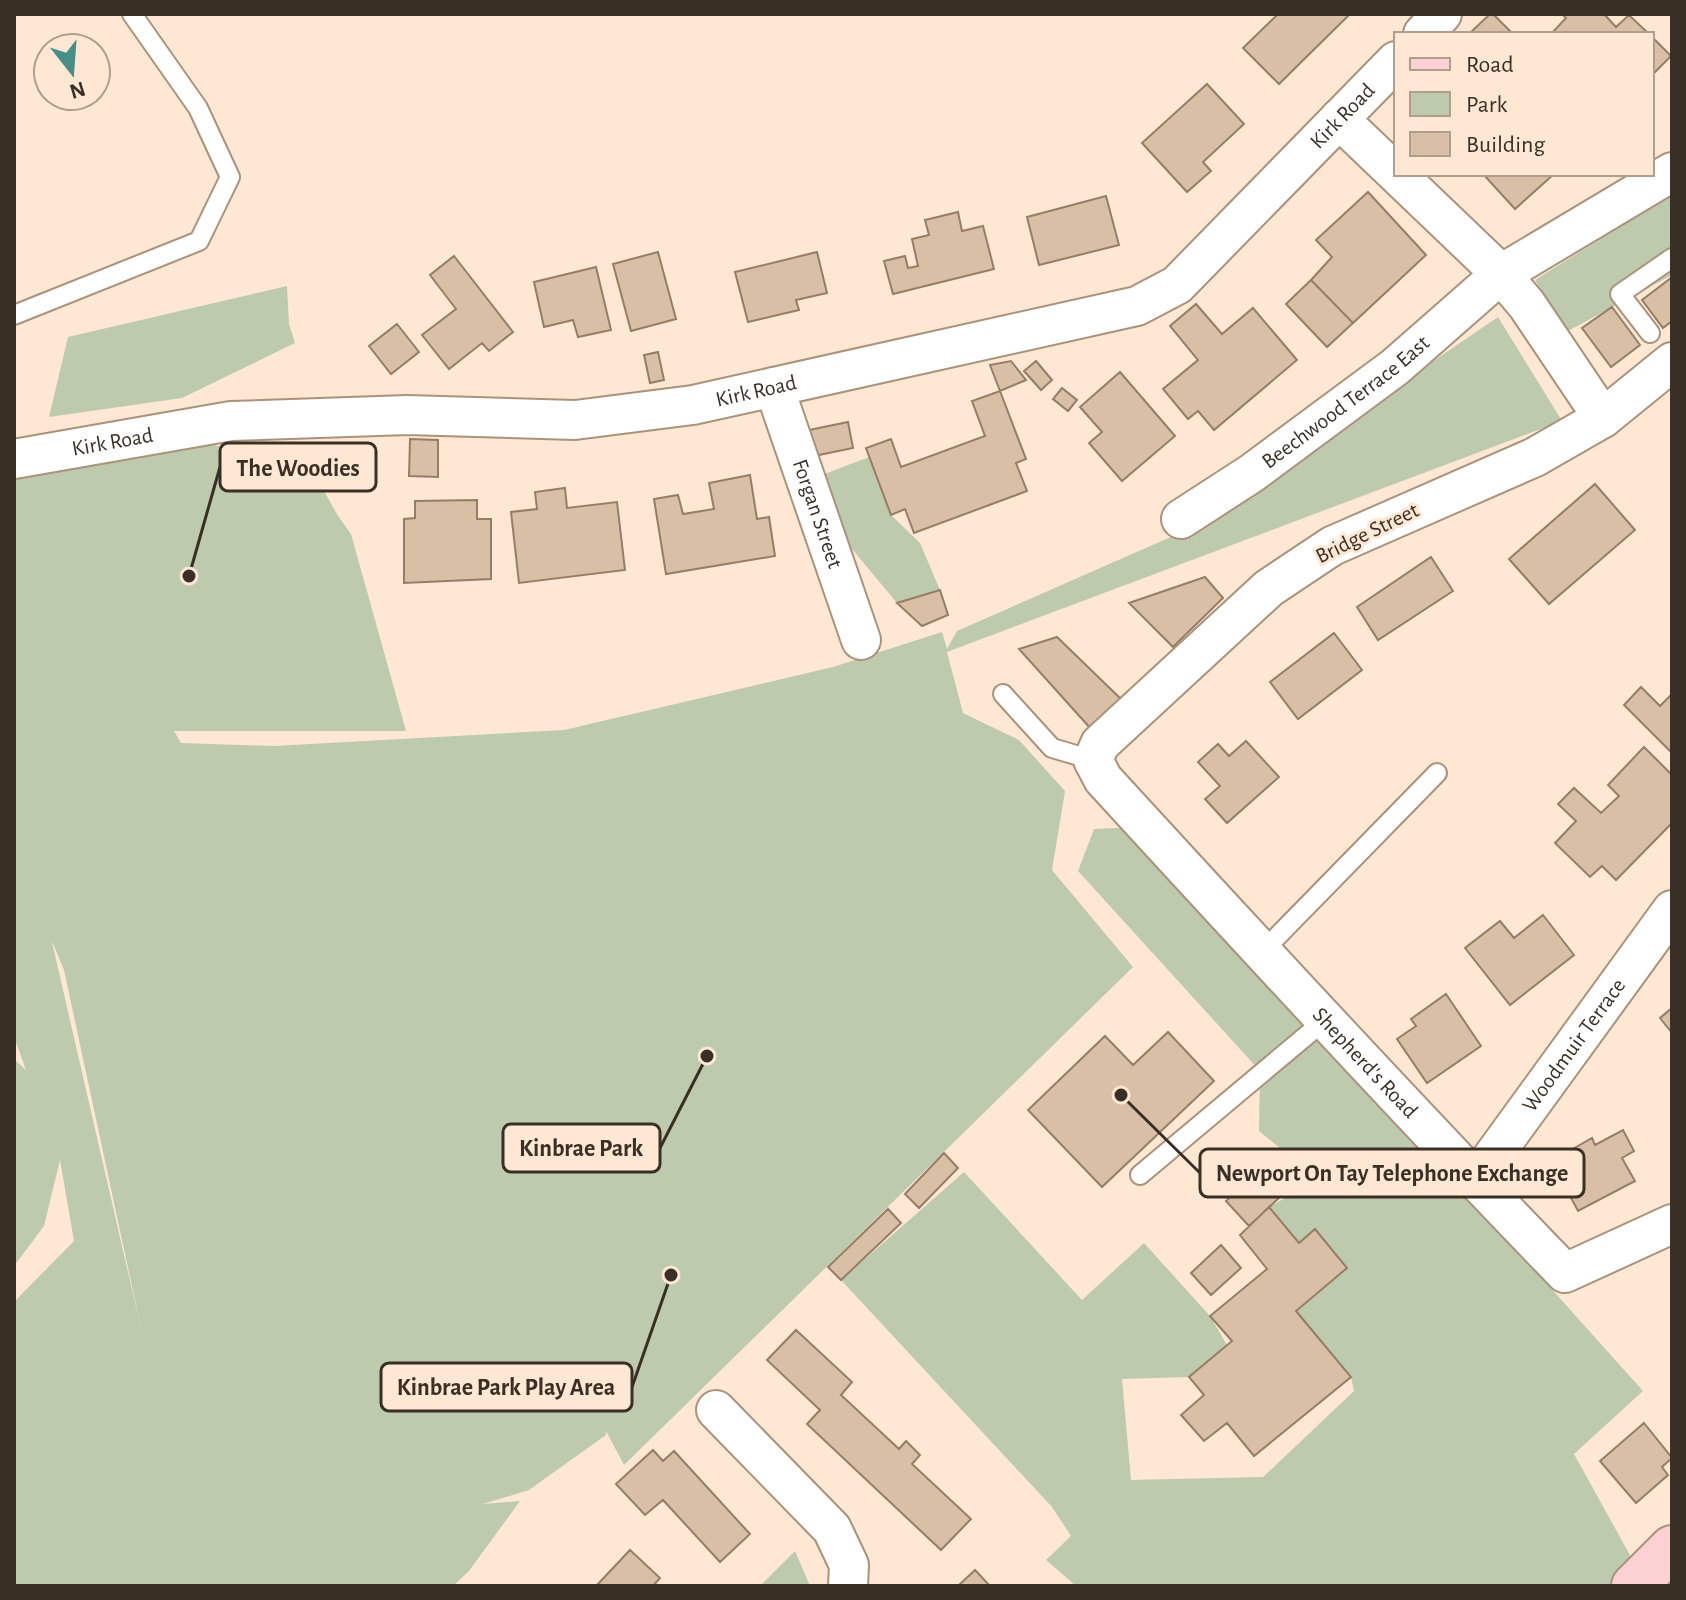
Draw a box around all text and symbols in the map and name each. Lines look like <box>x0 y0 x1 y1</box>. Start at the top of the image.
north arrow <box>32 32 112 112</box>
legend <box>1394 32 1654 176</box>
text: Road <box>1466 53 1514 77</box>
text: N <box>67 77 88 103</box>
street label: Kirk Road <box>1306 79 1379 153</box>
text: Park <box>1466 93 1507 117</box>
text: Building <box>1466 133 1545 157</box>
street label: Beechwood Terrace East <box>1258 331 1433 473</box>
street label: Kirk Road <box>714 371 798 411</box>
street label: Kirk Road <box>70 424 155 460</box>
callout: The Woodies <box>220 443 376 491</box>
street label: Forgan Street <box>789 456 846 571</box>
text: The Woodies <box>236 457 360 481</box>
street label: Bridge Street <box>1312 499 1422 567</box>
street label: Woodmuir Terrace <box>1518 974 1629 1116</box>
street label: Shepherd's Road <box>1309 1003 1422 1122</box>
callout: Kinbrae Park <box>503 1124 660 1172</box>
text: Kinbrae Park <box>519 1137 643 1161</box>
callout: Newport On Tay Telephone Exchange <box>1200 1149 1584 1197</box>
text: Newport On Tay Telephone Exchange <box>1216 1162 1568 1186</box>
callout: Kinbrae Park Play Area <box>381 1363 632 1411</box>
text: Kinbrae Park Play Area <box>397 1376 615 1400</box>

